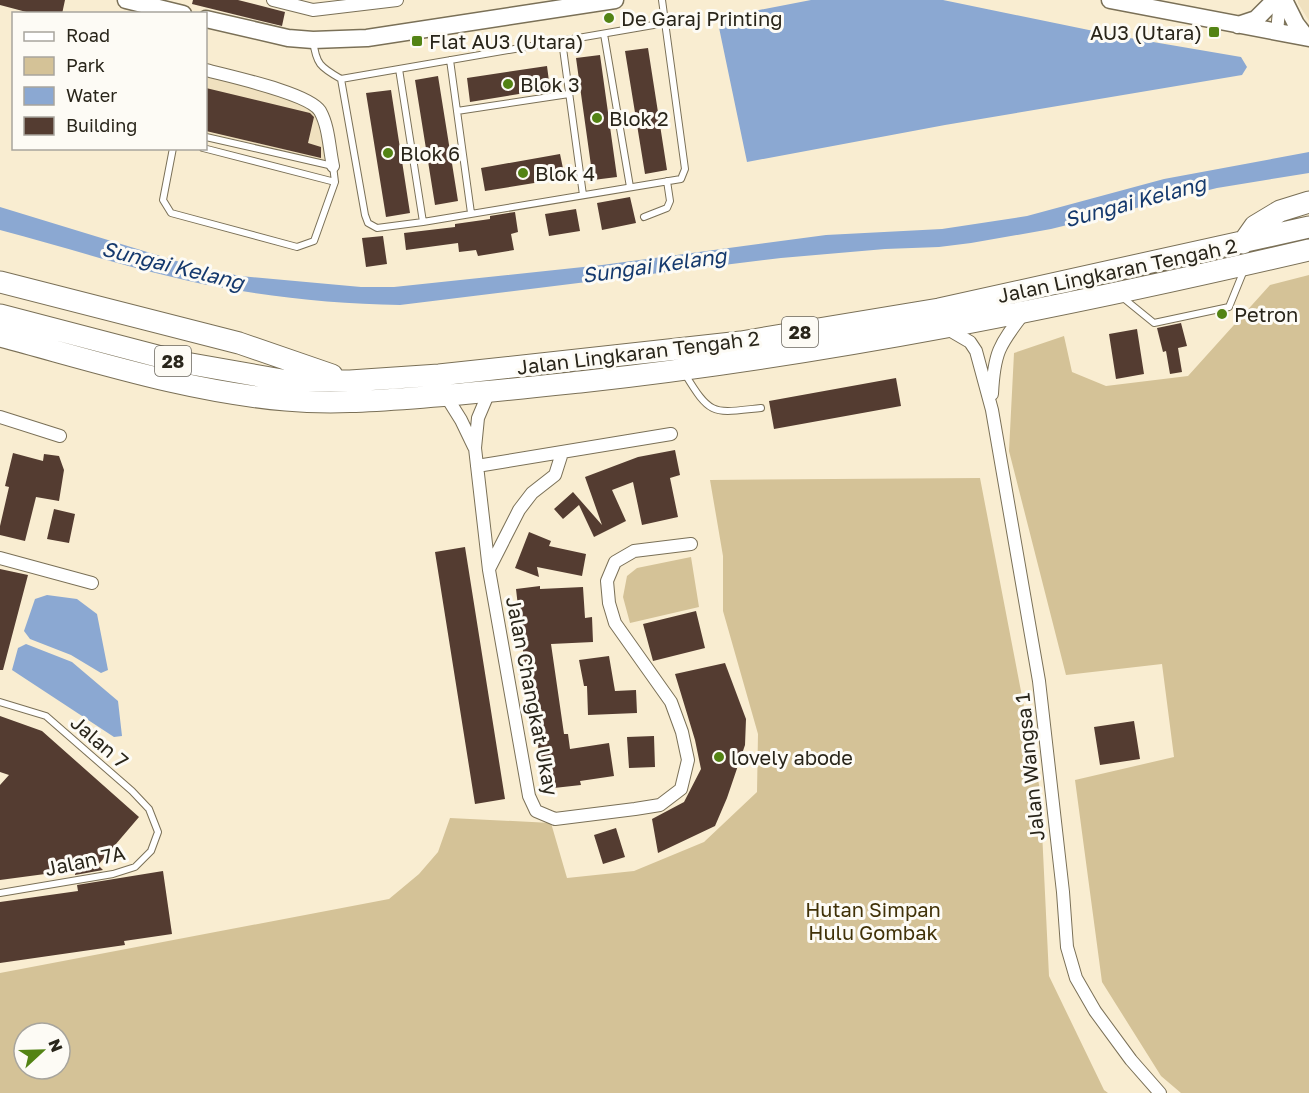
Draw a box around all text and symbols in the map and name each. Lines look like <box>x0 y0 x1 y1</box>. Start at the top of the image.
place label: De Garaj Printing <box>621 6 783 30</box>
marker: De Garaj Printing <box>602 11 616 25</box>
legend <box>12 12 207 150</box>
place label: AU3 (Utara) <box>1090 20 1202 44</box>
text: Road <box>66 24 110 46</box>
marker: AU3 (Utara) <box>1207 25 1221 39</box>
place label: Flat AU3 (Utara) <box>429 29 584 53</box>
marker: Flat AU3 (Utara) <box>410 34 424 48</box>
text: Park <box>66 54 105 76</box>
place label: Blok 3 <box>520 72 580 96</box>
marker: Blok 3 <box>501 77 515 91</box>
text: Water <box>66 84 117 106</box>
place label: Blok 2 <box>609 106 669 130</box>
marker: Blok 2 <box>590 111 604 125</box>
text: Building <box>66 114 137 136</box>
place label: Blok 6 <box>400 141 460 165</box>
marker: Blok 6 <box>381 146 395 160</box>
place label: Blok 4 <box>535 161 595 185</box>
marker: Blok 4 <box>516 166 530 180</box>
water label: Sungai Kelang <box>1061 169 1211 232</box>
street label: Jalan Lingkaran Tengah 2 <box>995 233 1239 307</box>
water label: Sungai Kelang <box>99 235 249 296</box>
water label: Sungai Kelang <box>580 242 730 288</box>
place label: Petron <box>1234 302 1298 326</box>
marker: Petron <box>1215 307 1229 321</box>
road number: 28 <box>782 317 818 347</box>
street label: Jalan Lingkaran Tengah 2 <box>515 325 761 379</box>
road number: 28 <box>155 346 191 376</box>
street label: Jalan Changkat Ukay <box>502 594 564 798</box>
street label: Jalan Wangsa 1 <box>1009 692 1049 842</box>
street label: Jalan 7 <box>66 710 134 772</box>
place label: lovely abode <box>731 745 853 769</box>
marker: lovely abode <box>712 750 726 764</box>
street label: Jalan 7A <box>43 840 127 880</box>
park label: Hutan Simpan Hulu Gombak <box>805 897 941 944</box>
north arrow <box>12 1021 72 1081</box>
text: N <box>44 1036 67 1055</box>

